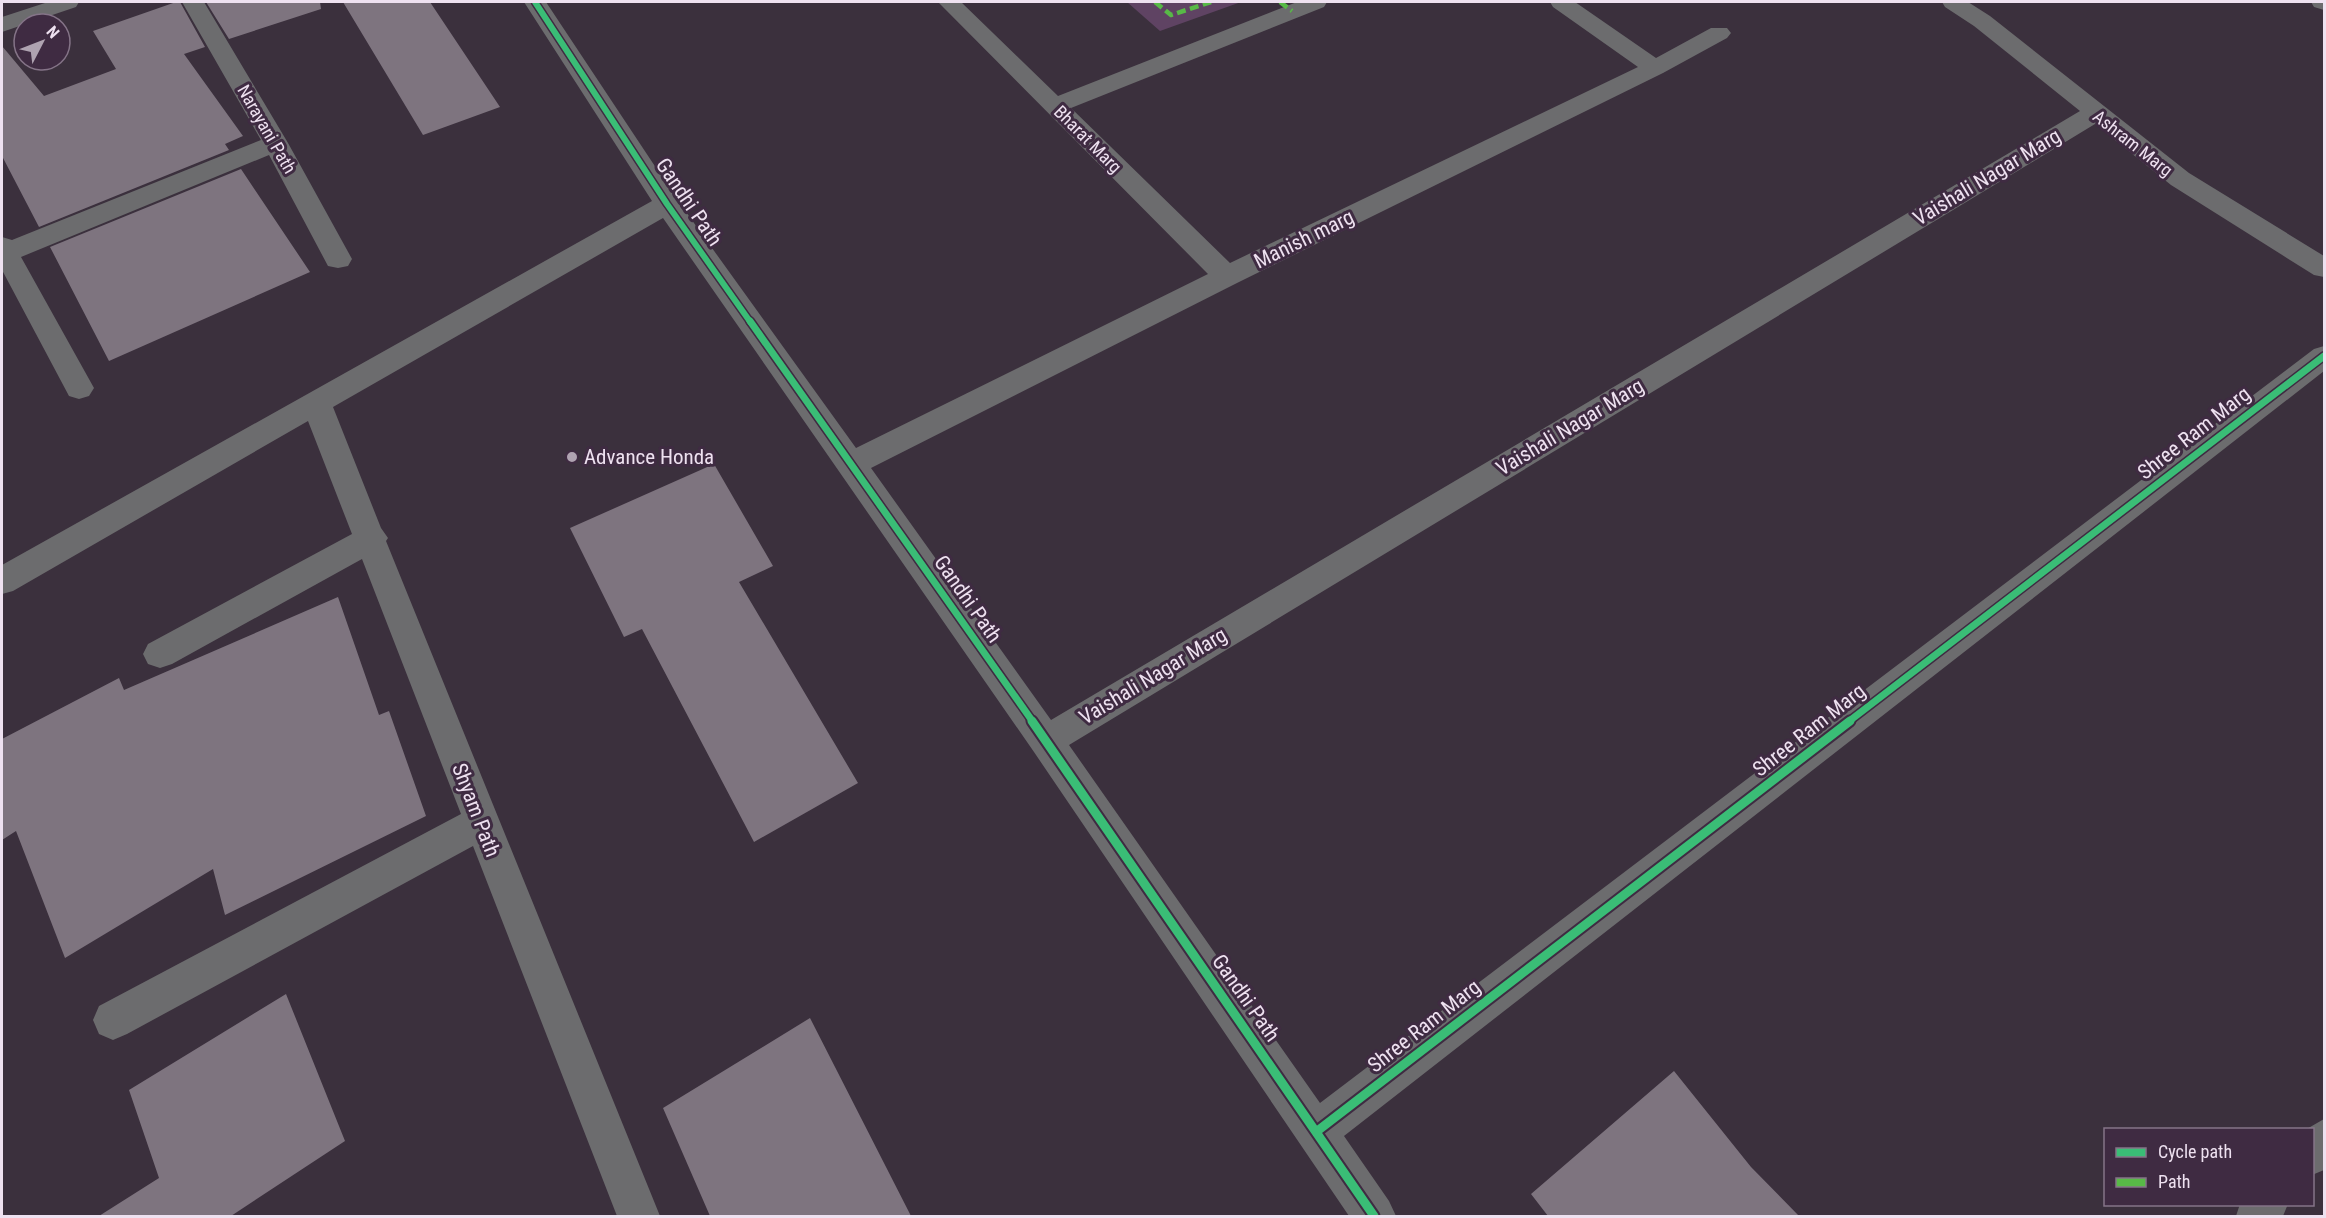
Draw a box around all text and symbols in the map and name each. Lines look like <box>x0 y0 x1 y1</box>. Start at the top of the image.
north arrow <box>12 12 72 72</box>
text: N <box>42 22 63 42</box>
street label: Narayani Path <box>233 81 301 177</box>
street label: Bharat Marg <box>1050 101 1126 177</box>
street label: Ashram Marg <box>2089 105 2177 181</box>
street label: Vaishali Nagar Marg <box>1909 124 2065 230</box>
street label: Gandhi Path <box>651 154 727 250</box>
street label: Manish marg <box>1250 205 1358 273</box>
street label: Vaishali Nagar Marg <box>1492 374 1648 480</box>
street label: Shree Ram Marg <box>2133 382 2255 484</box>
place label: Advance Honda <box>584 445 714 469</box>
marker: Advance Honda <box>565 450 579 464</box>
street label: Gandhi Path <box>929 551 1007 647</box>
street label: Vaishali Nagar Marg <box>1075 623 1231 729</box>
street label: Shree Ram Marg <box>1748 679 1870 781</box>
street label: Shyam Path <box>447 760 505 860</box>
street label: Gandhi Path <box>1207 950 1285 1046</box>
street label: Shree Ram Marg <box>1363 975 1485 1077</box>
legend <box>2104 1128 2314 1206</box>
text: Cycle path <box>2158 1141 2232 1162</box>
text: Path <box>2158 1171 2191 1192</box>

